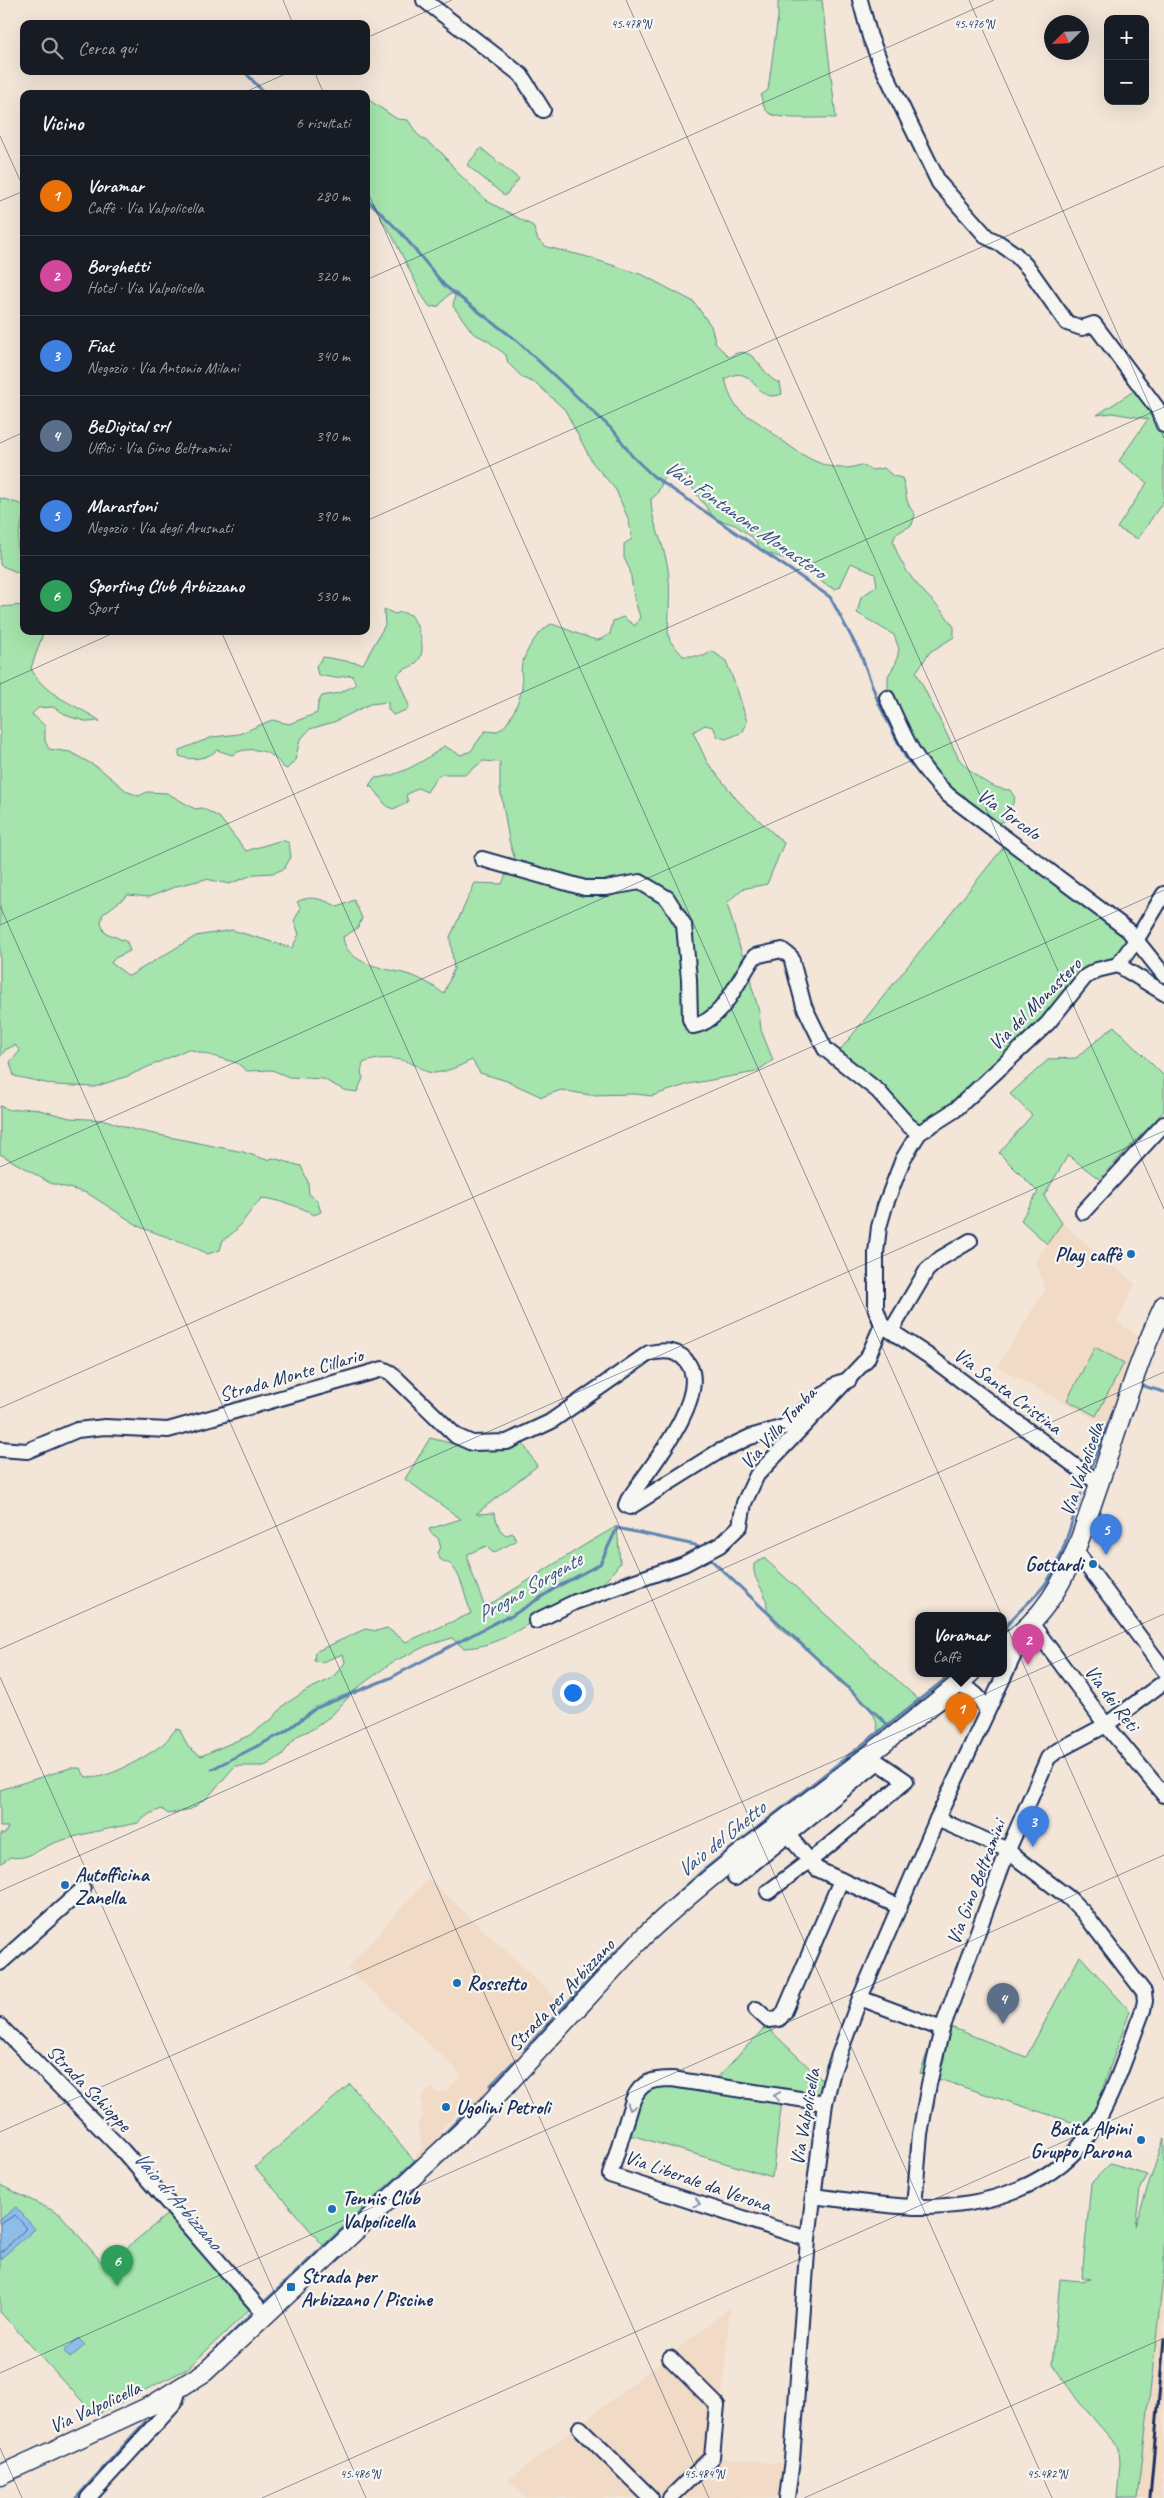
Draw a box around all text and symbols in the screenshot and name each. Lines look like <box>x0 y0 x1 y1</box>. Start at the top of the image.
north arrow <box>1044 15 1089 60</box>
map controls <box>1104 15 1149 105</box>
button: + <box>1104 15 1149 60</box>
text: 45.478°N <box>611 16 653 32</box>
text: 45.476°N <box>954 16 996 32</box>
search box <box>20 20 370 75</box>
icon: search <box>38 34 66 62</box>
text: Cerca qui <box>78 36 137 60</box>
button: − <box>1104 60 1149 105</box>
text: Vicino <box>40 110 83 136</box>
text: 6 risultati <box>296 113 350 133</box>
text: Voramar <box>87 174 144 198</box>
text: 1 <box>52 186 60 206</box>
text: 280 m <box>316 186 350 206</box>
text: Caffè · Via Valpolicella <box>87 198 204 218</box>
text: Borghetti <box>87 254 149 278</box>
text: 2 <box>52 266 60 286</box>
text: 320 m <box>316 266 350 286</box>
text: Hotel · Via Valpolicella <box>87 278 204 298</box>
text: Fiat <box>87 334 114 358</box>
text: 3 <box>52 346 60 366</box>
text: 340 m <box>316 346 350 366</box>
text: Negozio · Via Antonio Milani <box>87 358 239 378</box>
text: BeDigital srl <box>87 414 168 438</box>
text: 4 <box>52 426 60 446</box>
text: 390 m <box>316 426 350 446</box>
text: Uffici · Via Gino Beltramini <box>87 438 230 458</box>
water label: Vaio Fontanone Monastero <box>659 454 834 587</box>
text: Marastoni <box>87 494 156 518</box>
text: 5 <box>53 506 59 526</box>
text: 390 m <box>316 506 350 526</box>
text: Negozio · Via degli Arusnati <box>87 518 233 538</box>
text: Sporting Club Arbizzano <box>87 574 244 598</box>
text: 6 <box>52 586 60 606</box>
text: 530 m <box>316 586 350 606</box>
text: Sport <box>87 598 118 618</box>
street label: Via Torcolo <box>972 783 1047 847</box>
street label: Via del Monastero <box>983 951 1088 1056</box>
place label: Play caffè <box>1055 1242 1123 1268</box>
marker: Play caffè <box>1125 1248 1137 1260</box>
street label: Strada Monte Cillario <box>216 1342 368 1407</box>
street label: Via Santa Cristina <box>949 1342 1068 1441</box>
street label: Via Villa Tomba <box>734 1380 823 1475</box>
street label: Via Valpolicella <box>1054 1417 1110 1519</box>
pin: 5 <box>1090 1514 1122 1555</box>
water label: Progno Sorgente <box>472 1545 589 1627</box>
place label: Gottardi <box>1025 1552 1086 1577</box>
marker: Gottardi <box>1087 1558 1099 1570</box>
popup <box>915 1612 1007 1677</box>
text: Voramar <box>933 1623 989 1647</box>
pin: 2 <box>1012 1624 1044 1665</box>
text: Caffè <box>933 1647 960 1667</box>
street label: Via dei Reti <box>1079 1660 1146 1738</box>
your location <box>560 1680 586 1706</box>
pin: 1 <box>945 1693 977 1734</box>
water label: Vaio del Ghetto <box>671 1794 773 1883</box>
pin: 3 <box>1017 1806 1049 1847</box>
street label: Via Gino Beltramini <box>941 1814 1012 1948</box>
place label: Autofficina Zanella <box>75 1862 151 1910</box>
marker: Autofficina Zanella <box>59 1879 71 1891</box>
street label: Strada per Arbizzano <box>502 1932 621 2057</box>
place label: Rossetto <box>467 1971 528 1996</box>
marker: Rossetto <box>451 1977 463 1989</box>
pin: 4 <box>987 1983 1019 2024</box>
street label: Strada Schioppe <box>41 2039 138 2138</box>
street label: Via Valpolicella <box>784 2065 826 2167</box>
one-way arrow <box>773 2091 781 2102</box>
place label: Ugolini Petroli <box>456 2095 553 2120</box>
marker: Ugolini Petroli <box>440 2101 452 2113</box>
one-way arrow <box>627 2102 637 2111</box>
place label: Baita Alpini Gruppo Parona <box>1031 2116 1134 2164</box>
marker: Baita Alpini Gruppo Parona <box>1135 2134 1147 2146</box>
street label: Via Liberale da Verona <box>622 2144 776 2218</box>
water label: Vaio di Arbizzano <box>128 2145 230 2257</box>
place label: Tennis Club Valpolicella <box>342 2186 421 2234</box>
one-way arrow <box>692 2198 700 2208</box>
marker: Tennis Club Valpolicella <box>326 2203 338 2215</box>
pin: 6 <box>101 2245 133 2286</box>
place label: Strada per Arbizzano / Piscine <box>301 2264 433 2312</box>
marker: Strada per Arbizzano / Piscine <box>285 2281 297 2293</box>
street label: Via Valpolicella <box>45 2374 146 2439</box>
text: 45.486°N <box>340 2466 382 2482</box>
text: 45.484°N <box>684 2466 726 2482</box>
text: 45.482°N <box>1027 2466 1069 2482</box>

